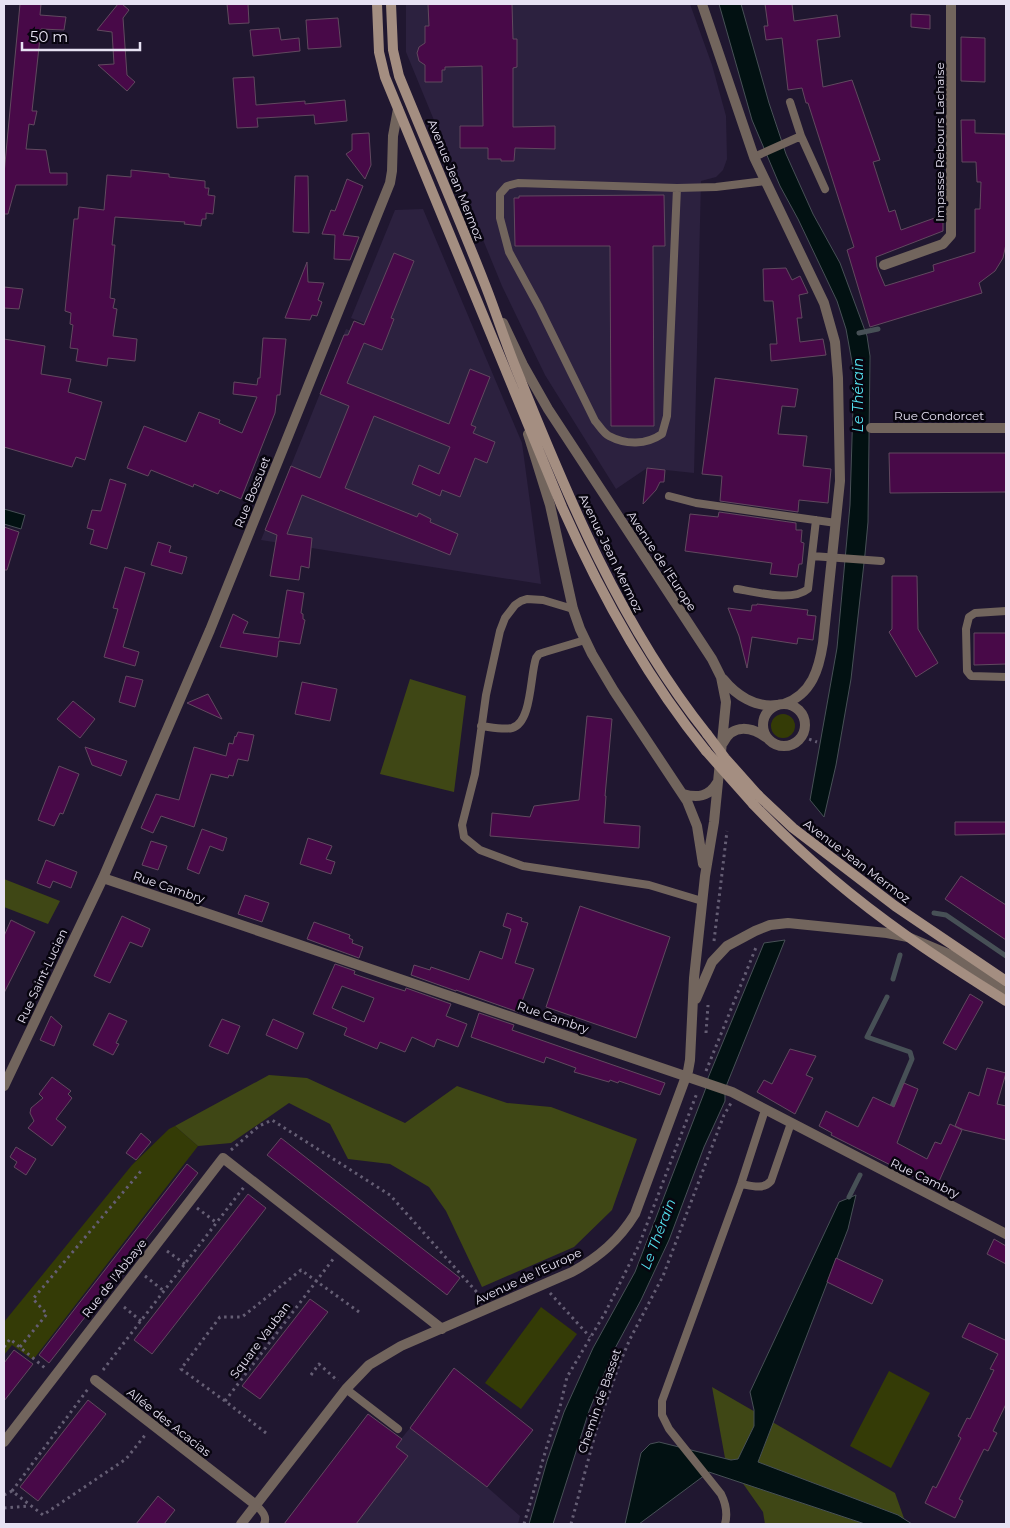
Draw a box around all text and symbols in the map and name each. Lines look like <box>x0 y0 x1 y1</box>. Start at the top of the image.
scale bar <box>22 20 140 52</box>
text: 50 m <box>30 27 68 46</box>
street label: Impasse Rebours Lachaise <box>932 62 947 222</box>
street label: Avenue Jean Mermoz <box>425 117 487 243</box>
water label: Le Thérain <box>849 358 867 432</box>
street label: Rue Condorcet <box>894 408 984 423</box>
street label: Rue Bossuet <box>231 454 273 530</box>
street label: Avenue Jean Mermoz <box>576 491 646 615</box>
street label: Avenue de l'Europe <box>624 508 700 614</box>
street label: Avenue Jean Mermoz <box>801 816 913 906</box>
street label: Rue Cambry <box>131 868 207 906</box>
street label: Rue Saint-Lucien <box>14 926 70 1026</box>
street label: Rue Cambry <box>515 998 591 1036</box>
street label: Rue Cambry <box>888 1155 962 1201</box>
water label: Le Thérain <box>636 1196 680 1272</box>
street label: Rue de l'Abbaye <box>79 1236 149 1320</box>
street label: Avenue de l'Europe <box>472 1245 584 1307</box>
street label: Square Vauban <box>226 1299 294 1381</box>
street label: Chemin de Basset <box>574 1347 624 1455</box>
street label: Allée des Acacias <box>124 1385 214 1459</box>

